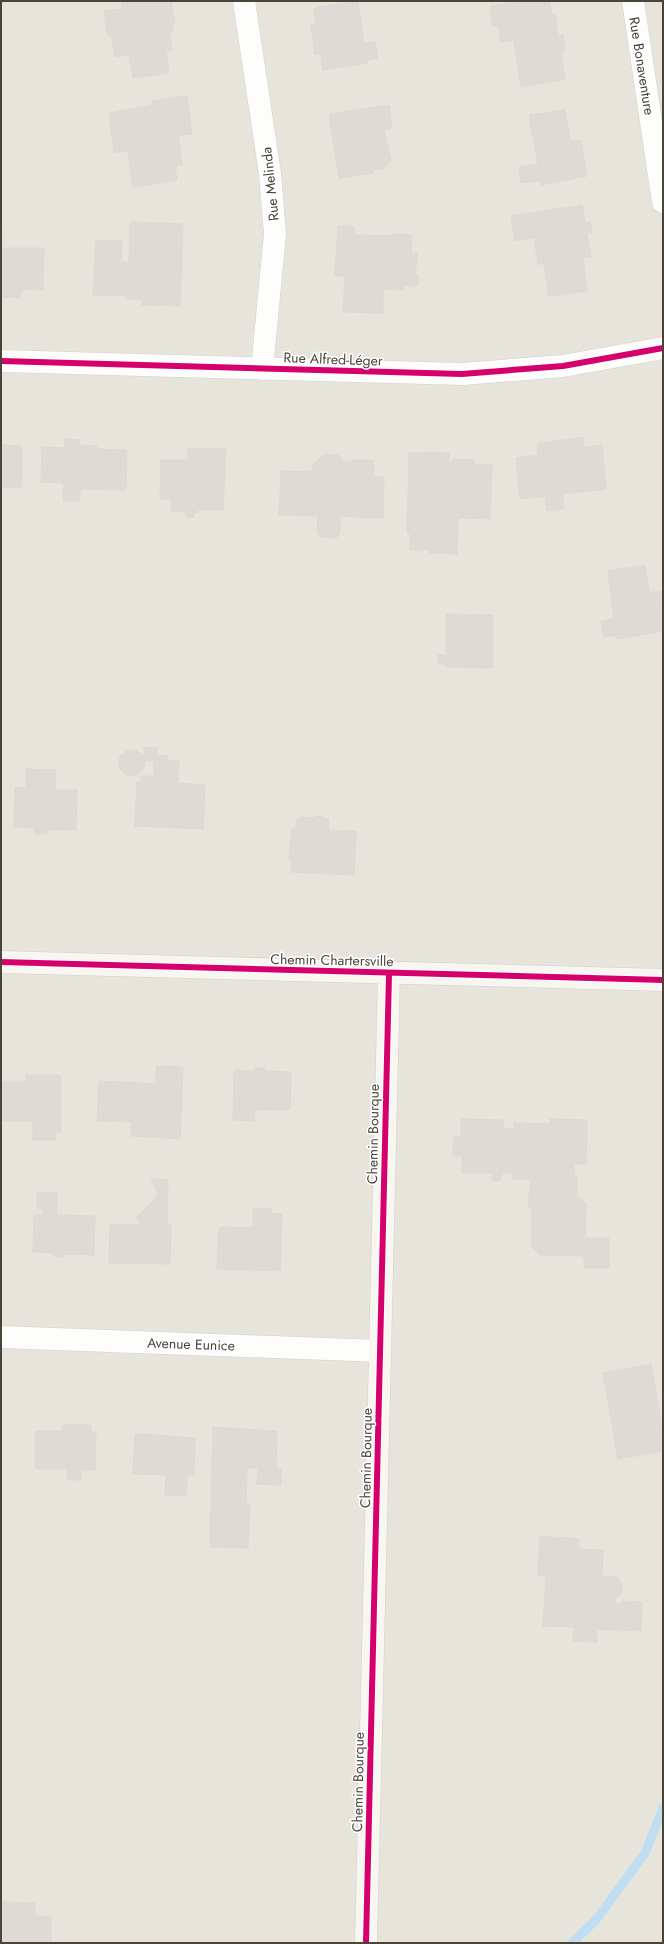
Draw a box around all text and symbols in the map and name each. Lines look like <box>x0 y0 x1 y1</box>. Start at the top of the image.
street label: Rue Bonaventure <box>624 15 660 117</box>
street label: Rue Melinda <box>256 146 284 222</box>
street label: Rue Alfred-Léger <box>283 347 383 371</box>
street label: Chemin Chartersville <box>270 949 394 971</box>
street label: Chemin Bourque <box>362 1084 384 1184</box>
street label: Avenue Eunice <box>147 1332 235 1356</box>
street label: Chemin Bourque <box>355 1408 377 1508</box>
street label: Chemin Bourque <box>347 1732 369 1832</box>

